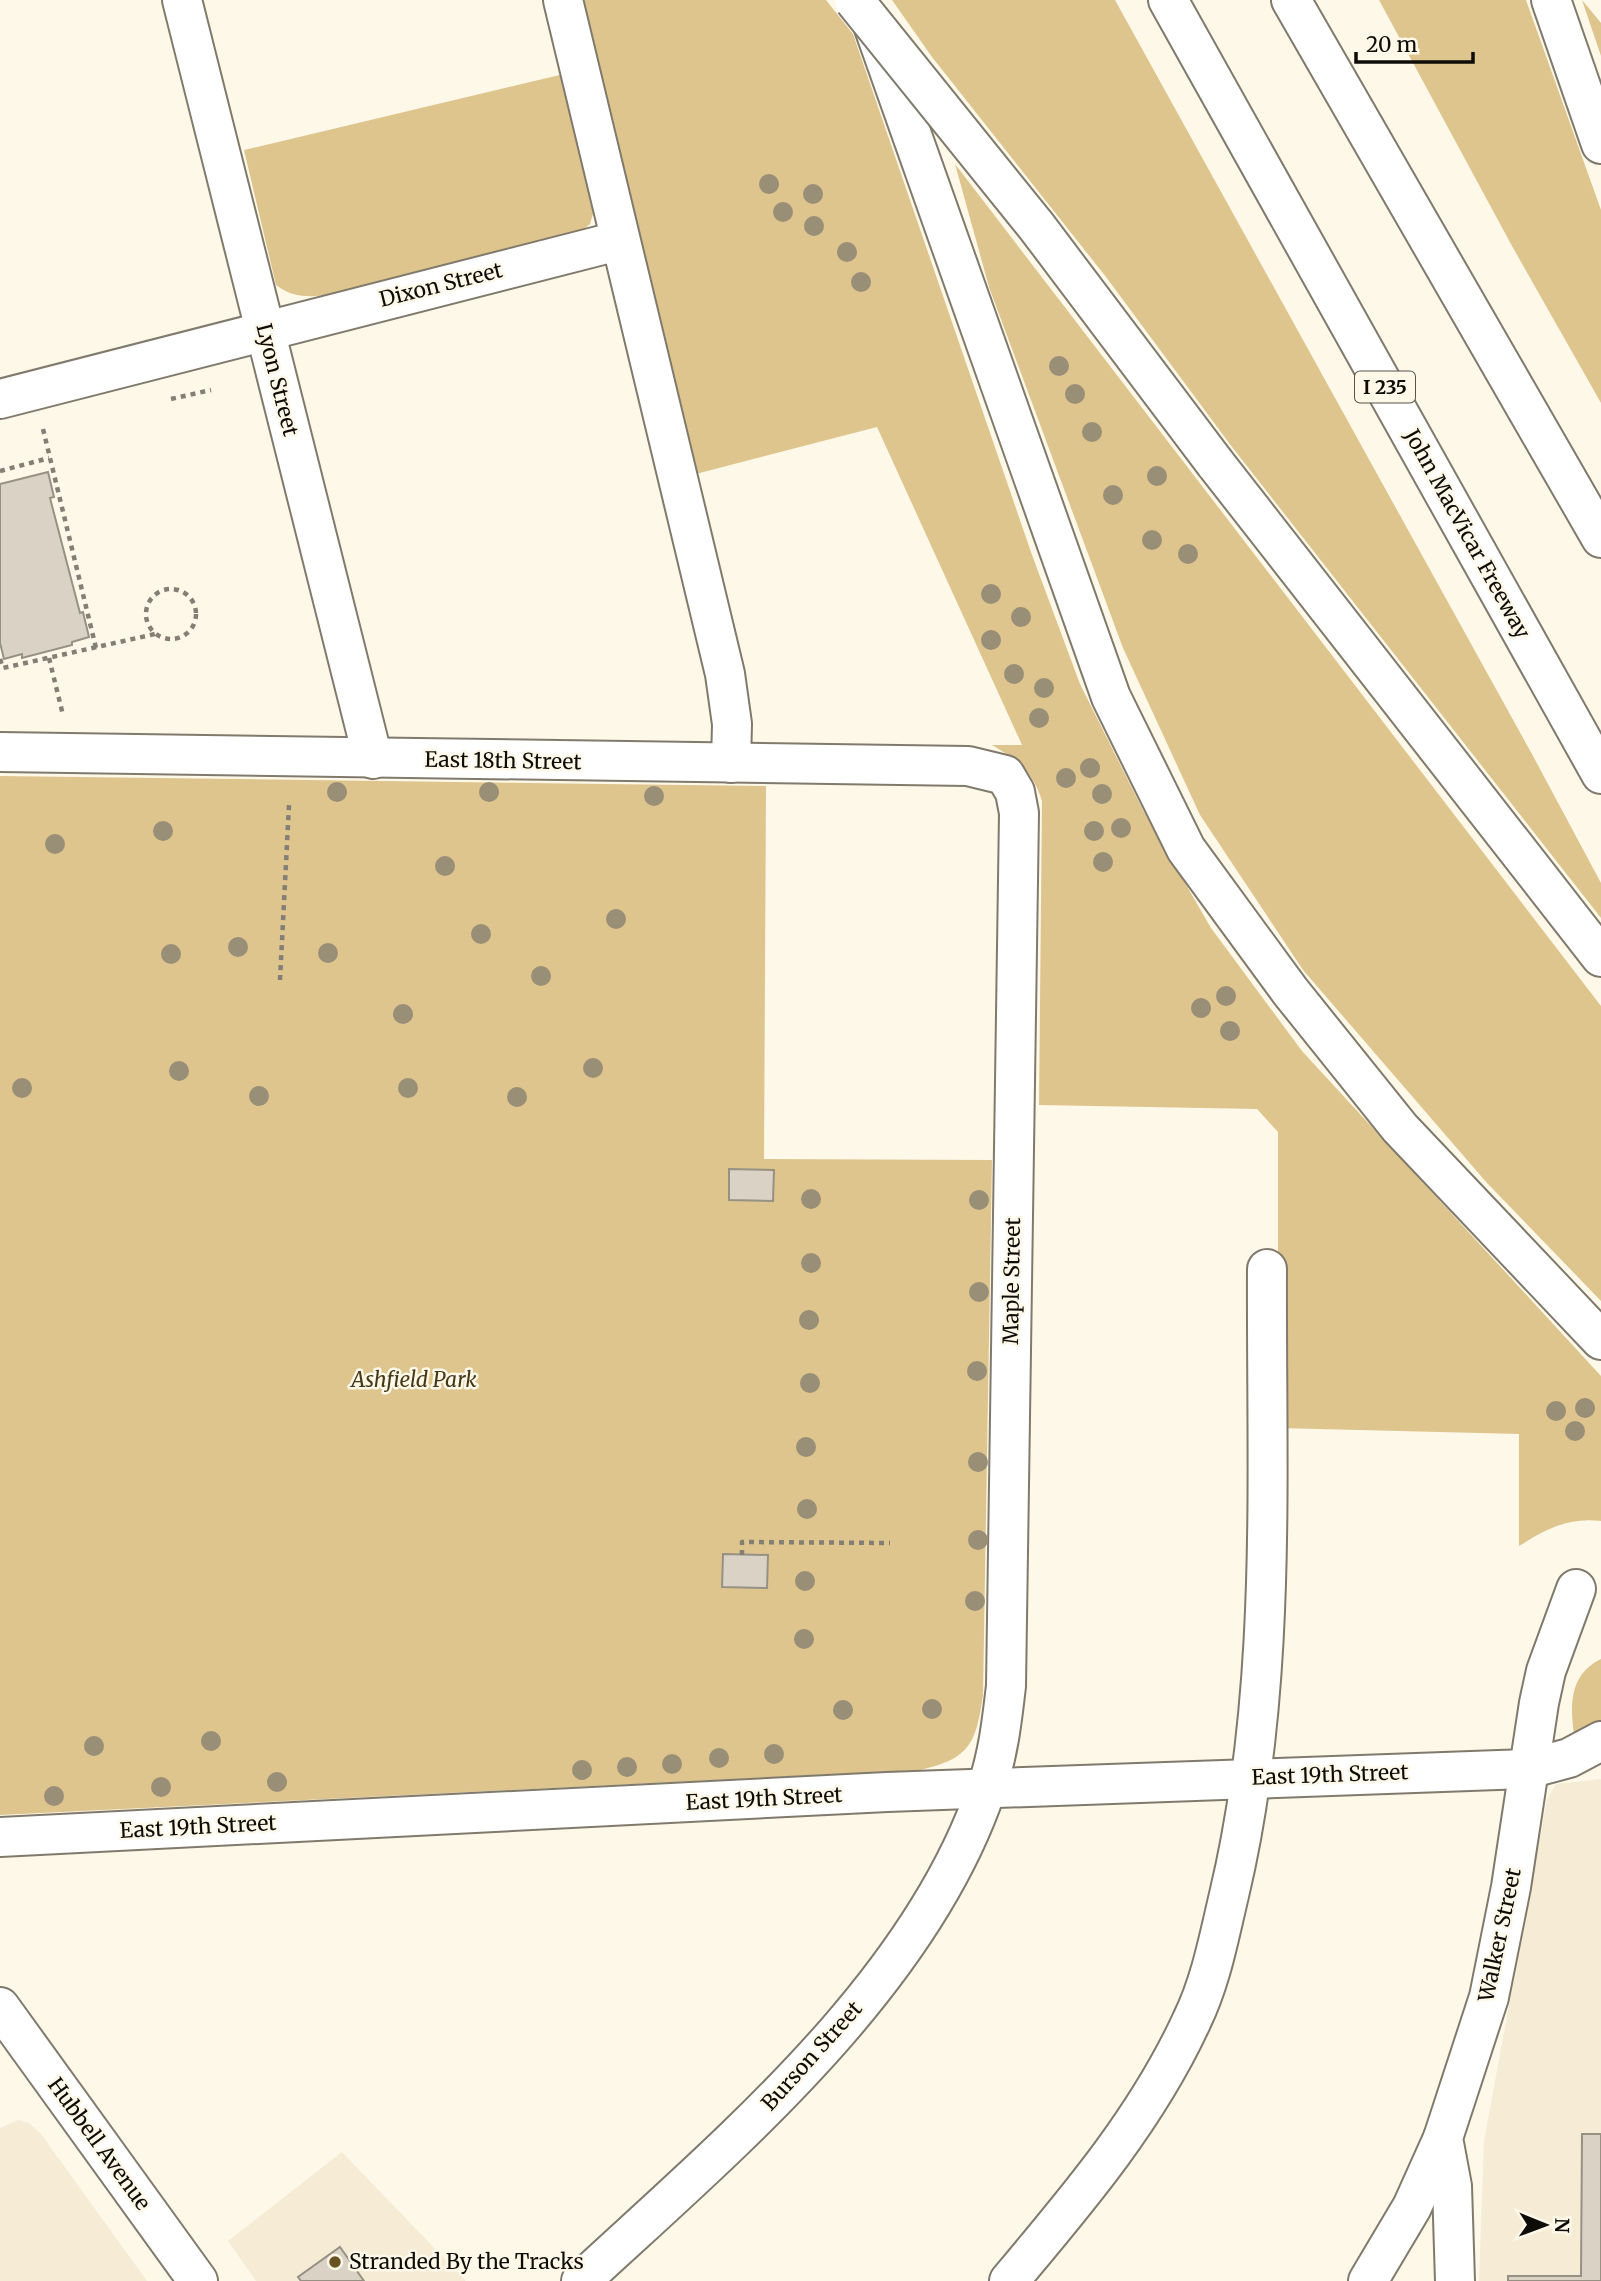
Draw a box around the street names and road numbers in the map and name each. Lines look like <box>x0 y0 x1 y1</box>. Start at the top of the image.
street label: Dixon Street <box>377 256 505 313</box>
street label: Lyon Street <box>250 321 305 439</box>
road number: I 235 <box>1355 372 1415 402</box>
street label: John MacVicar Freeway <box>1398 423 1537 644</box>
street label: East 18th Street <box>424 746 582 775</box>
street label: Maple Street <box>997 1217 1026 1345</box>
street label: East 19th Street <box>1251 1758 1409 1791</box>
street label: East 19th Street <box>685 1781 843 1816</box>
street label: East 19th Street <box>119 1809 277 1844</box>
street label: Walker Street <box>1472 1865 1527 2005</box>
street label: Burson Street <box>755 1995 868 2116</box>
street label: Hubbell Avenue <box>42 2072 157 2215</box>

